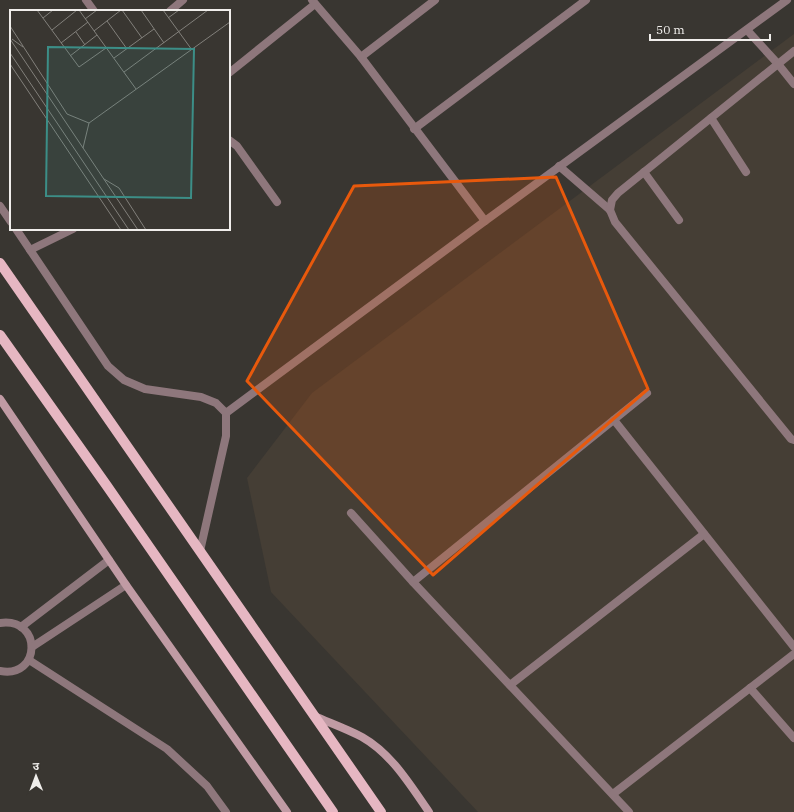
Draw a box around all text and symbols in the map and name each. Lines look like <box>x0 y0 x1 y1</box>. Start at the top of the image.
inset map <box>10 10 230 230</box>
scale bar <box>650 16 770 42</box>
text: 50 m <box>656 22 685 37</box>
north arrow <box>16 756 56 796</box>
text: उ <box>32 759 40 773</box>

